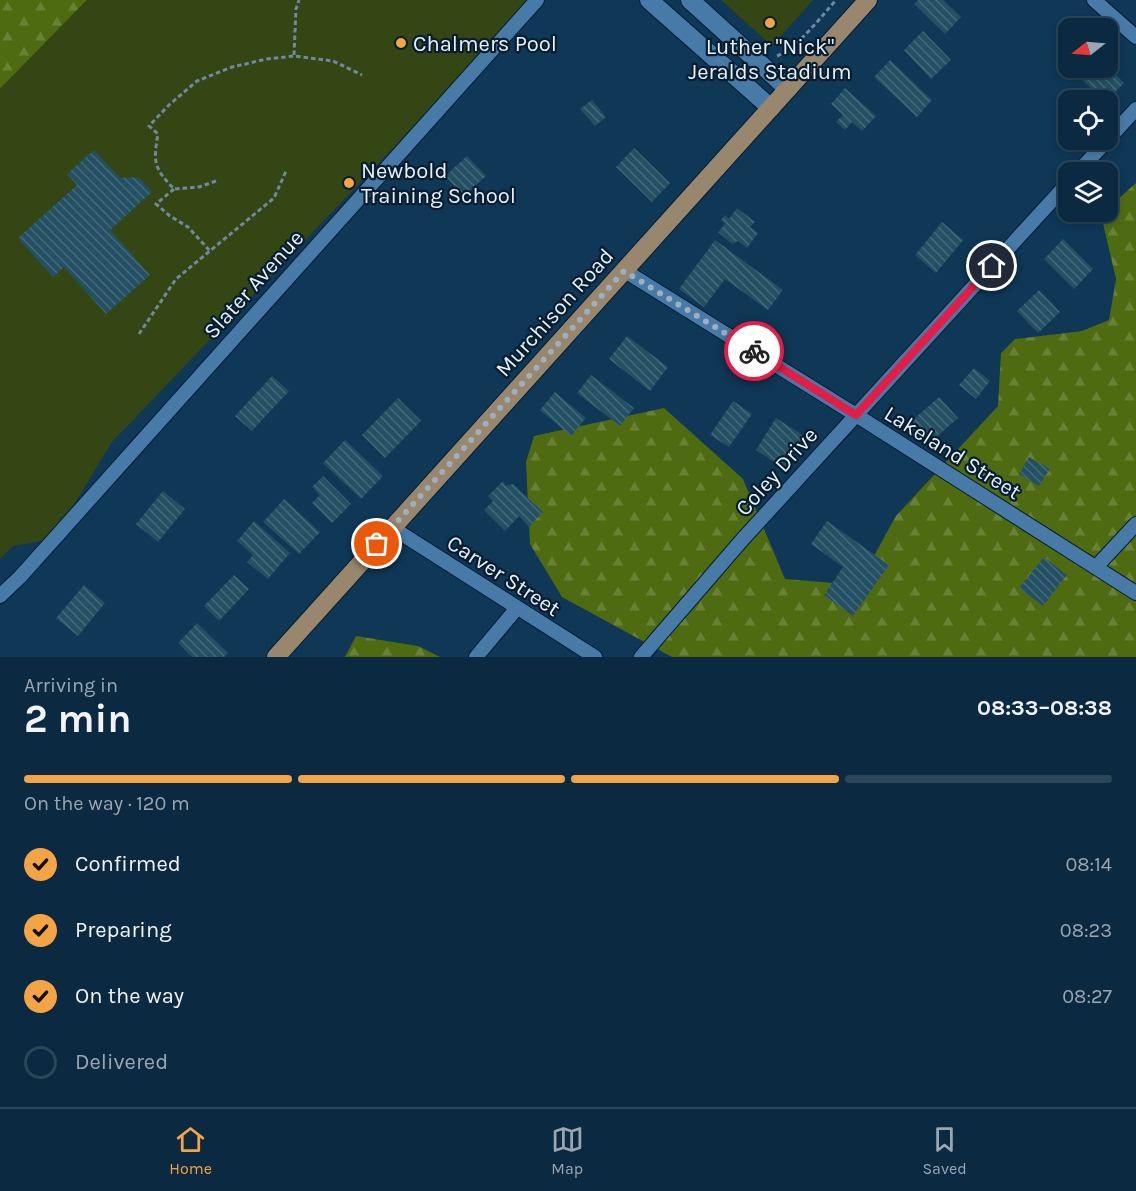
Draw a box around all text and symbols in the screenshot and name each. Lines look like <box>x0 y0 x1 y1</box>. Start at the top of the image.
marker: Luther "Nick" Jeralds Stadium <box>763 16 777 30</box>
north arrow <box>1058 18 1118 78</box>
map controls <box>1058 18 1118 222</box>
place label: Chalmers Pool <box>413 31 557 57</box>
place label: Luther "Nick" Jeralds Stadium <box>688 34 852 85</box>
marker: Chalmers Pool <box>394 36 408 50</box>
button: locate <box>1058 90 1118 150</box>
place label: Newbold Training School <box>361 158 516 209</box>
button: layers <box>1058 162 1118 222</box>
marker: Newbold Training School <box>342 176 356 190</box>
street label: Slater Avenue <box>198 225 309 344</box>
pin <box>966 240 1017 291</box>
street label: Murchison Road <box>490 243 619 382</box>
icon: home <box>975 249 1008 282</box>
courier <box>724 321 784 381</box>
icon: bike <box>738 335 771 368</box>
street label: Lakeland Street <box>879 400 1026 505</box>
street label: Coley Drive <box>730 422 823 521</box>
pin <box>351 518 402 569</box>
icon: bag <box>360 527 393 560</box>
street label: Carver Street <box>442 530 565 622</box>
text: Arriving in <box>24 674 118 697</box>
text: 08:33–08:38 <box>977 695 1112 721</box>
text: 2 min <box>24 696 132 742</box>
text: On the way · 120 m <box>24 792 190 815</box>
icon: check <box>24 848 57 881</box>
text: Confirmed <box>75 851 181 877</box>
text: 08:14 <box>1065 853 1112 876</box>
icon: check <box>24 914 57 947</box>
text: Preparing <box>75 917 172 943</box>
text: 08:23 <box>1060 919 1112 942</box>
icon: check <box>24 980 57 1013</box>
text: On the way <box>75 983 184 1009</box>
text: 08:27 <box>1062 985 1112 1008</box>
text: Delivered <box>75 1049 168 1075</box>
tab: Home <box>169 1123 212 1178</box>
tab: Map <box>551 1123 584 1178</box>
tab: Saved <box>922 1123 967 1178</box>

